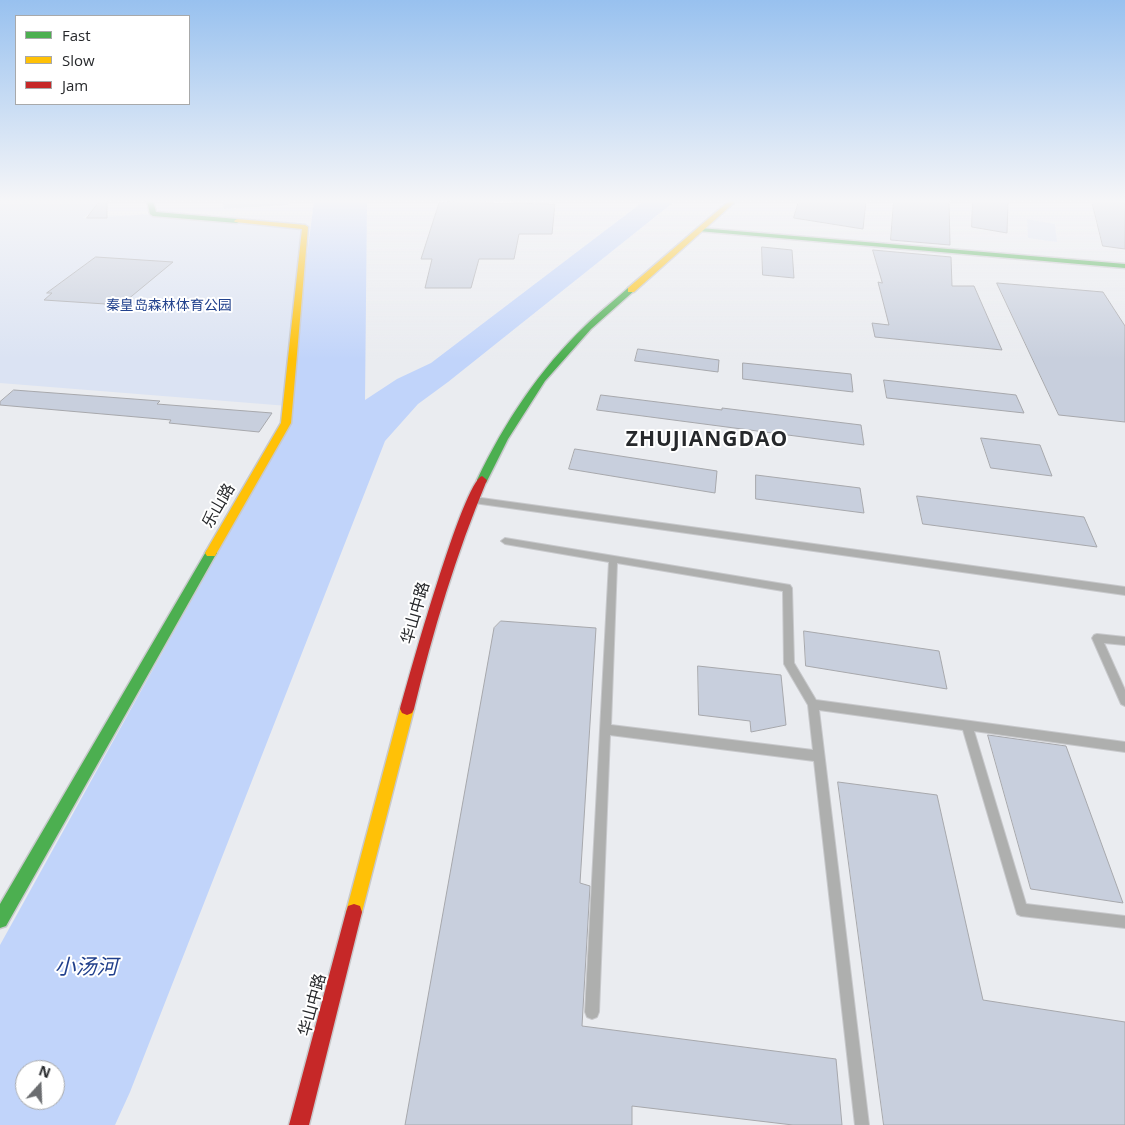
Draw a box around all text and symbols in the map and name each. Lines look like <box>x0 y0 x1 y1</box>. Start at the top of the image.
legend <box>15 15 190 105</box>
text: Fast <box>62 25 91 45</box>
text: Slow <box>62 50 95 70</box>
text: Jam <box>62 75 88 95</box>
park label: 秦皇岛森林体育公园 <box>106 298 232 314</box>
district label: ZHUJIANGDAO <box>624 427 790 453</box>
street label: 乐山路 <box>199 480 239 532</box>
street label: 华山中路 <box>398 580 434 646</box>
water label: 小汤河 <box>55 955 117 981</box>
street label: 华山中路 <box>295 972 331 1038</box>
north arrow <box>15 1060 65 1110</box>
text: N <box>36 1060 54 1082</box>

